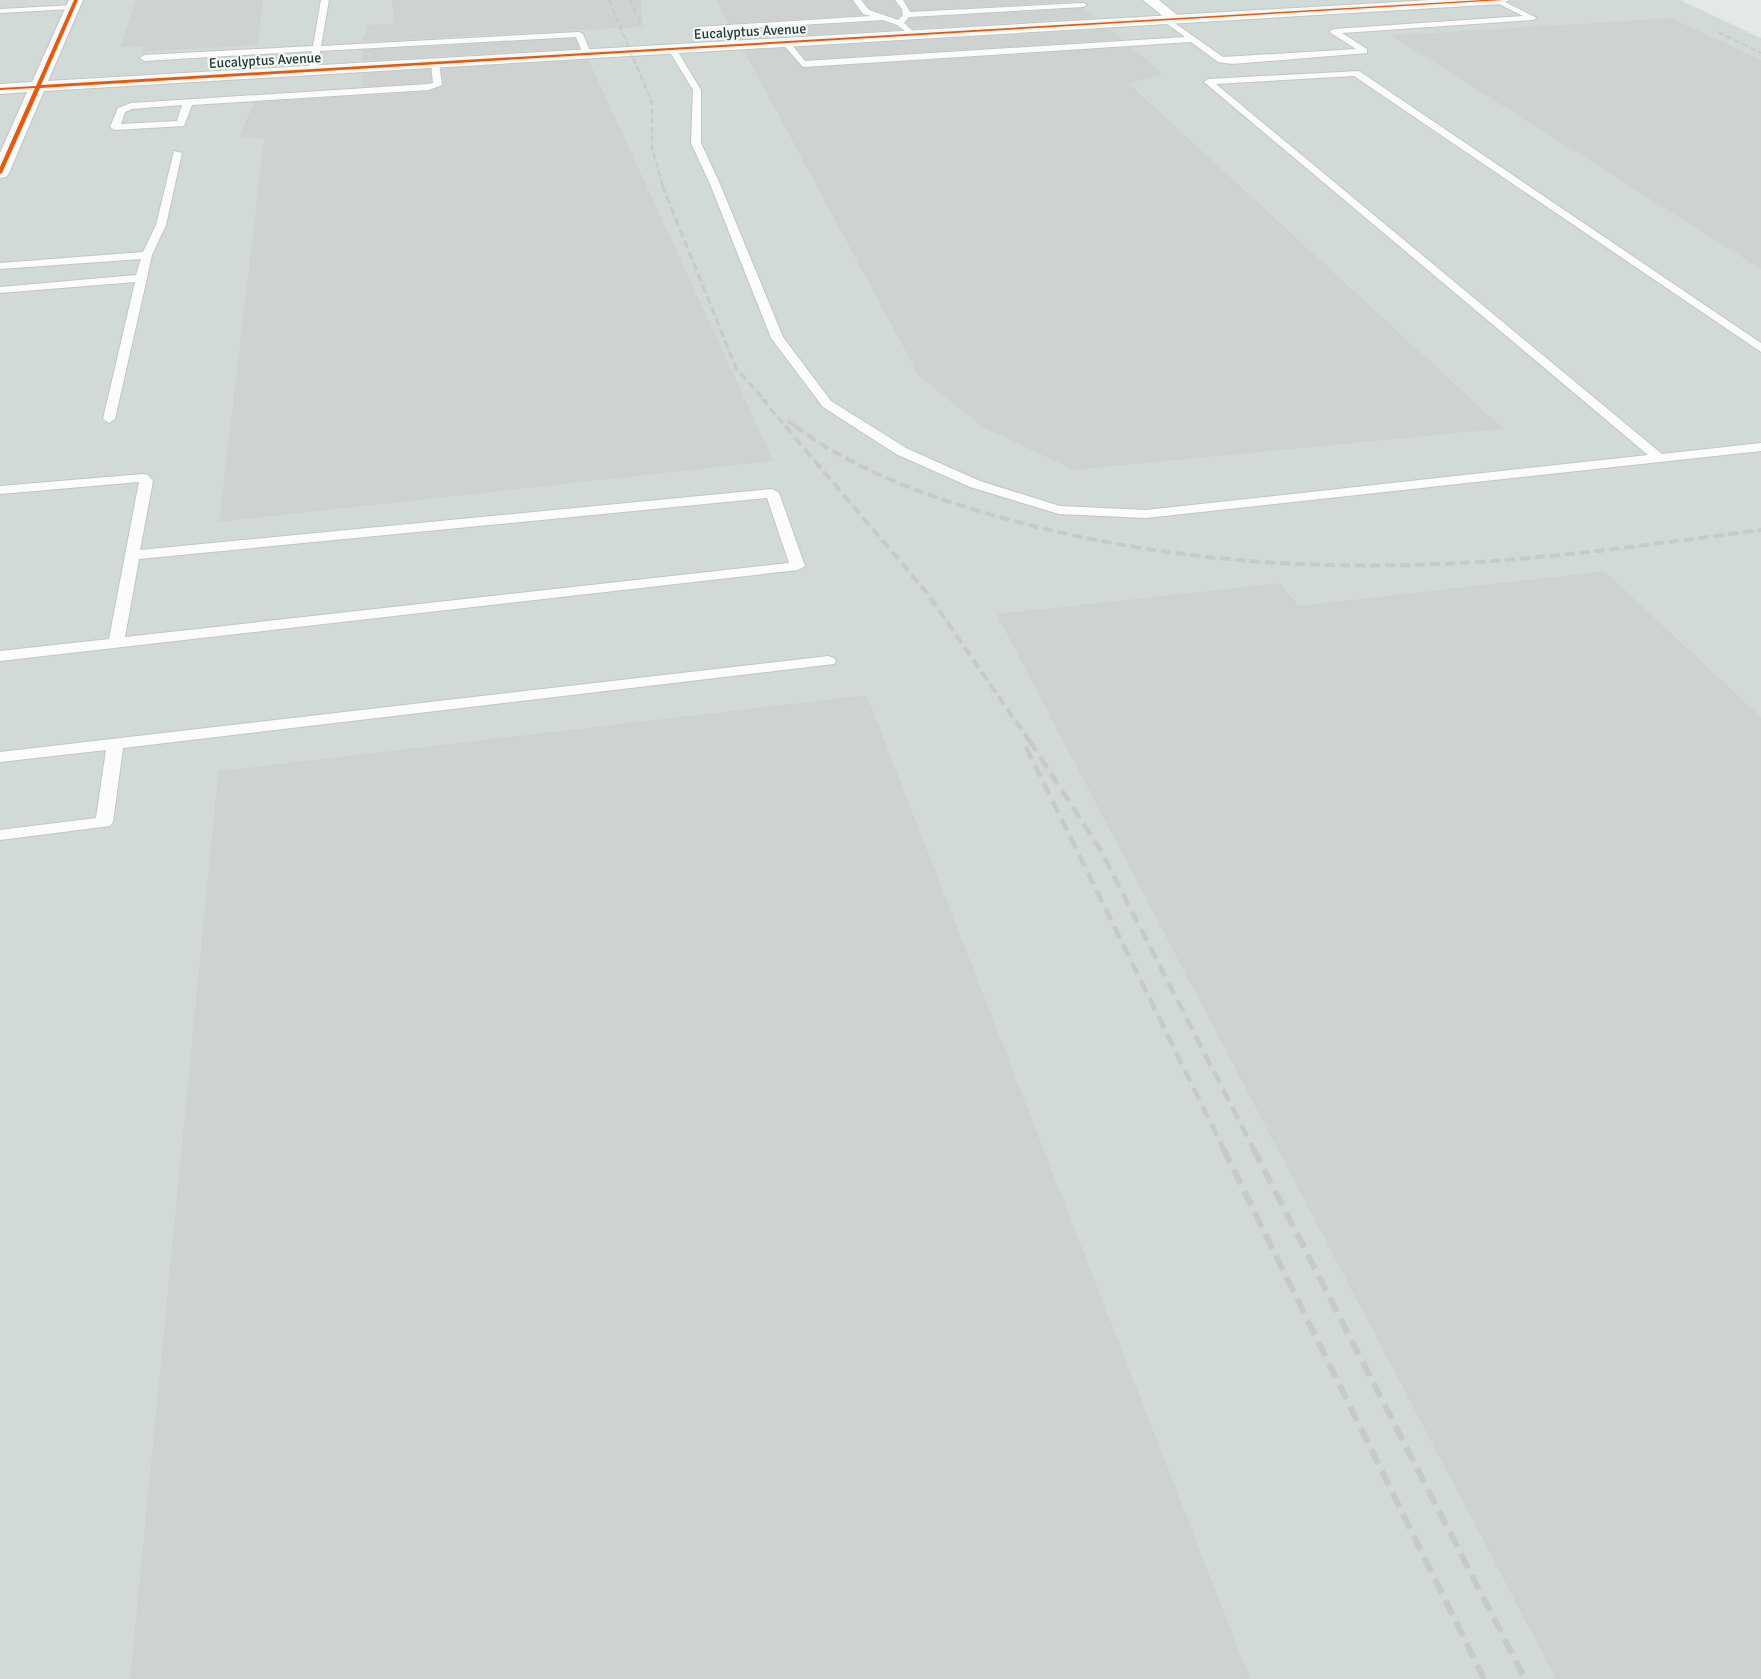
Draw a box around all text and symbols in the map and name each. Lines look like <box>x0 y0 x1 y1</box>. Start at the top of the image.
street label: Eucalyptus Avenue <box>693 20 807 43</box>
street label: Eucalyptus Avenue <box>208 49 322 72</box>

